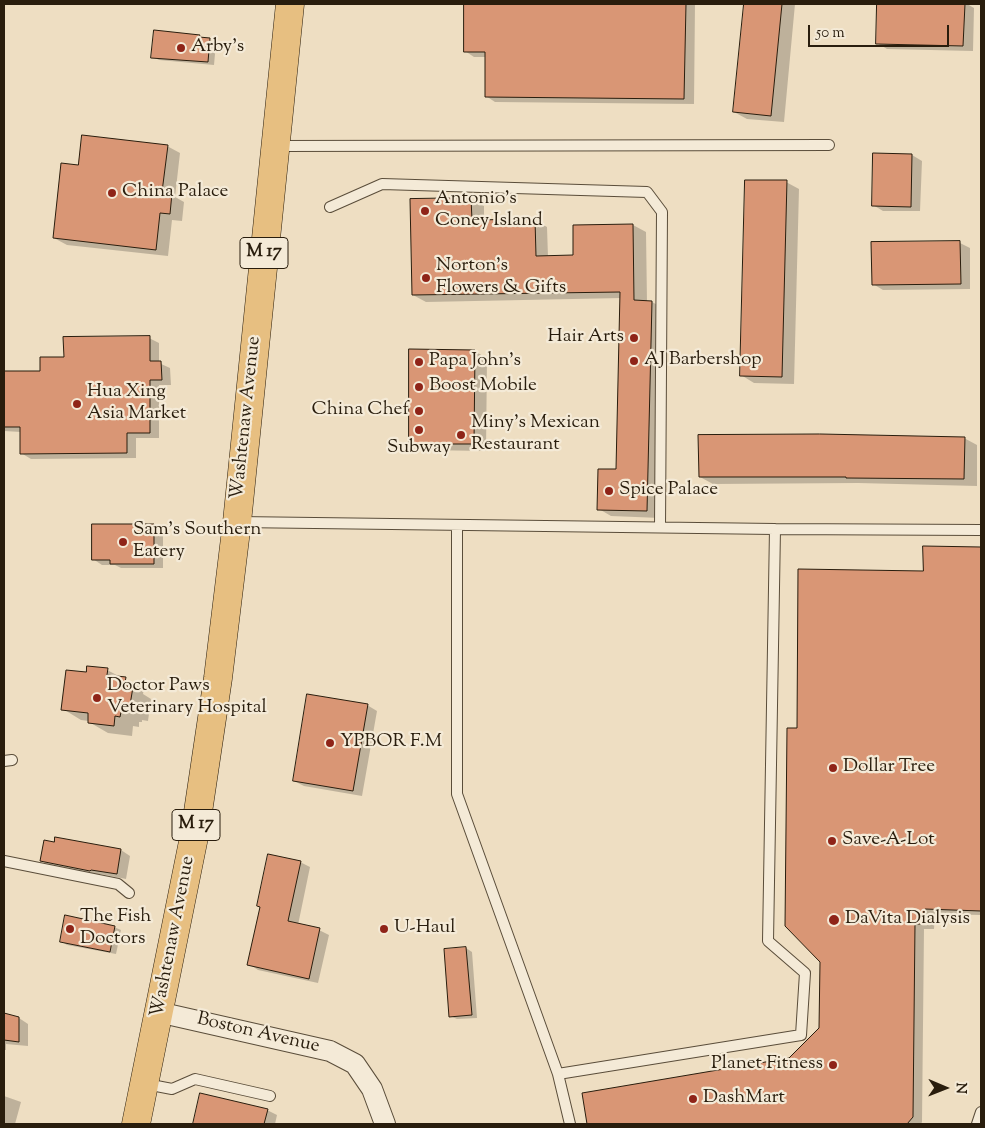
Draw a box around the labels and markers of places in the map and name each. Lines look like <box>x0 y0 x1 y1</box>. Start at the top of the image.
place label: Arby's <box>191 37 244 59</box>
marker: Arby's <box>175 42 187 54</box>
place label: China Palace <box>122 182 228 204</box>
marker: China Palace <box>106 187 118 199</box>
place label: Antonio's Coney Island <box>435 189 543 233</box>
marker: Antonio's Coney Island <box>419 205 431 217</box>
place label: Norton's Flowers & Gifts <box>436 256 566 300</box>
marker: Norton's Flowers & Gifts <box>420 272 432 284</box>
place label: Hair Arts <box>548 327 624 349</box>
marker: Hair Arts <box>628 332 640 344</box>
place label: AJ Barbershop <box>644 350 762 372</box>
place label: Papa John's <box>429 351 521 373</box>
marker: AJ Barbershop <box>628 355 640 367</box>
marker: Papa John's <box>413 356 425 368</box>
place label: Boost Mobile <box>429 376 537 398</box>
marker: Boost Mobile <box>413 381 425 393</box>
place label: Hua Xing Asia Market <box>87 382 186 426</box>
marker: Hua Xing Asia Market <box>71 398 83 410</box>
place label: China Chef <box>311 400 409 422</box>
marker: China Chef <box>413 405 425 417</box>
place label: Miny's Mexican Restaurant <box>471 413 600 457</box>
marker: Subway <box>413 424 425 436</box>
marker: Miny's Mexican Restaurant <box>455 429 467 441</box>
place label: Subway <box>387 438 451 460</box>
place label: Spice Palace <box>619 480 718 502</box>
marker: Spice Palace <box>603 485 615 497</box>
place label: Sam's Southern Eatery <box>133 520 262 564</box>
marker: Sam's Southern Eatery <box>117 536 129 548</box>
place label: Doctor Paws Veterinary Hospital <box>107 676 267 720</box>
marker: Doctor Paws Veterinary Hospital <box>91 692 103 704</box>
place label: YPBOR F.M <box>340 732 442 754</box>
marker: YPBOR F.M <box>324 737 336 749</box>
place label: Dollar Tree <box>843 757 935 779</box>
marker: Dollar Tree <box>827 762 839 774</box>
place label: Save-A-Lot <box>842 830 935 852</box>
marker: Save-A-Lot <box>826 835 838 847</box>
place label: The Fish Doctors <box>80 907 151 951</box>
place label: DaVita Dialysis <box>845 909 970 931</box>
marker: DaVita Dialysis <box>827 913 841 927</box>
place label: U-Haul <box>394 918 455 940</box>
marker: The Fish Doctors <box>64 923 76 935</box>
marker: U-Haul <box>378 923 390 935</box>
place label: Planet Fitness <box>711 1054 823 1076</box>
marker: Planet Fitness <box>827 1059 839 1071</box>
place label: DashMart <box>703 1088 785 1110</box>
marker: DashMart <box>687 1093 699 1105</box>

